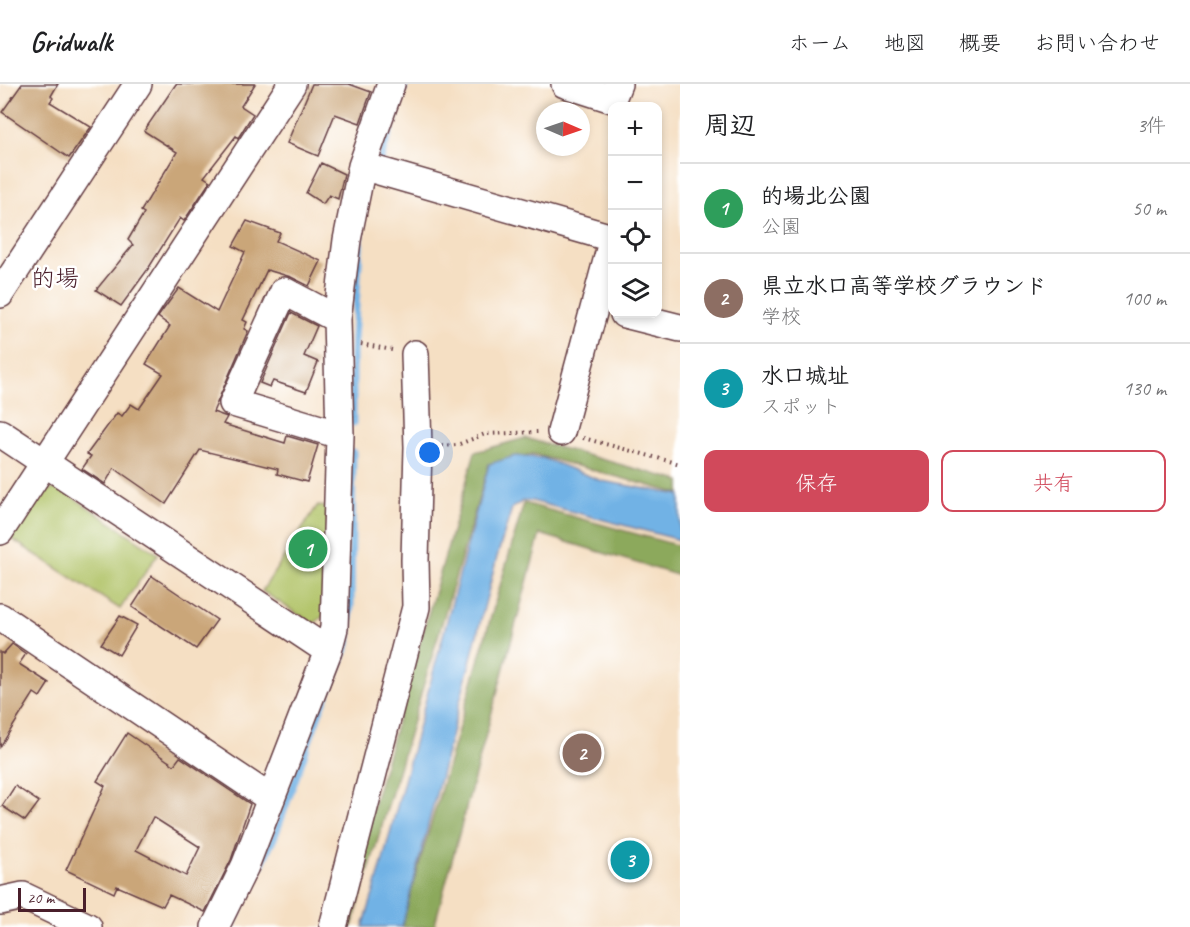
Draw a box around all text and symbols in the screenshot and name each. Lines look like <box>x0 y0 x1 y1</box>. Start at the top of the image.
text: Gridwalk <box>30 24 112 59</box>
text: ホーム <box>789 30 851 56</box>
text: 地図 <box>884 30 926 56</box>
text: 概要 <box>959 30 1001 56</box>
text: お問い合わせ <box>1034 30 1160 56</box>
north arrow <box>536 102 590 156</box>
map controls <box>608 102 662 318</box>
button: + <box>608 102 662 156</box>
text: 周辺 <box>704 109 756 142</box>
text: 3件 <box>1137 113 1166 138</box>
button: − <box>608 156 662 210</box>
text: 的場北公園 <box>761 182 871 210</box>
text: 1 <box>719 196 728 221</box>
text: 50 m <box>1132 196 1166 221</box>
button: locate <box>608 210 662 264</box>
text: 公園 <box>761 214 801 239</box>
district label: 的場 <box>31 263 79 293</box>
button: layers <box>608 264 662 318</box>
text: 県立水口高等学校グラウンド <box>761 272 1047 300</box>
text: 2 <box>719 286 728 311</box>
text: 100 m <box>1123 286 1166 311</box>
text: 学校 <box>761 304 801 329</box>
text: 水口城址 <box>761 362 849 390</box>
text: 3 <box>719 376 728 401</box>
text: 130 m <box>1123 376 1166 401</box>
text: スポット <box>761 394 841 419</box>
your location <box>415 438 444 467</box>
button: 保存 <box>704 450 929 512</box>
button: 共有 <box>941 450 1166 512</box>
pin: 1 <box>288 526 328 572</box>
pin: 2 <box>562 730 602 776</box>
pin: 3 <box>610 838 650 882</box>
scale bar <box>18 885 86 912</box>
text: 20 m <box>27 888 54 908</box>

